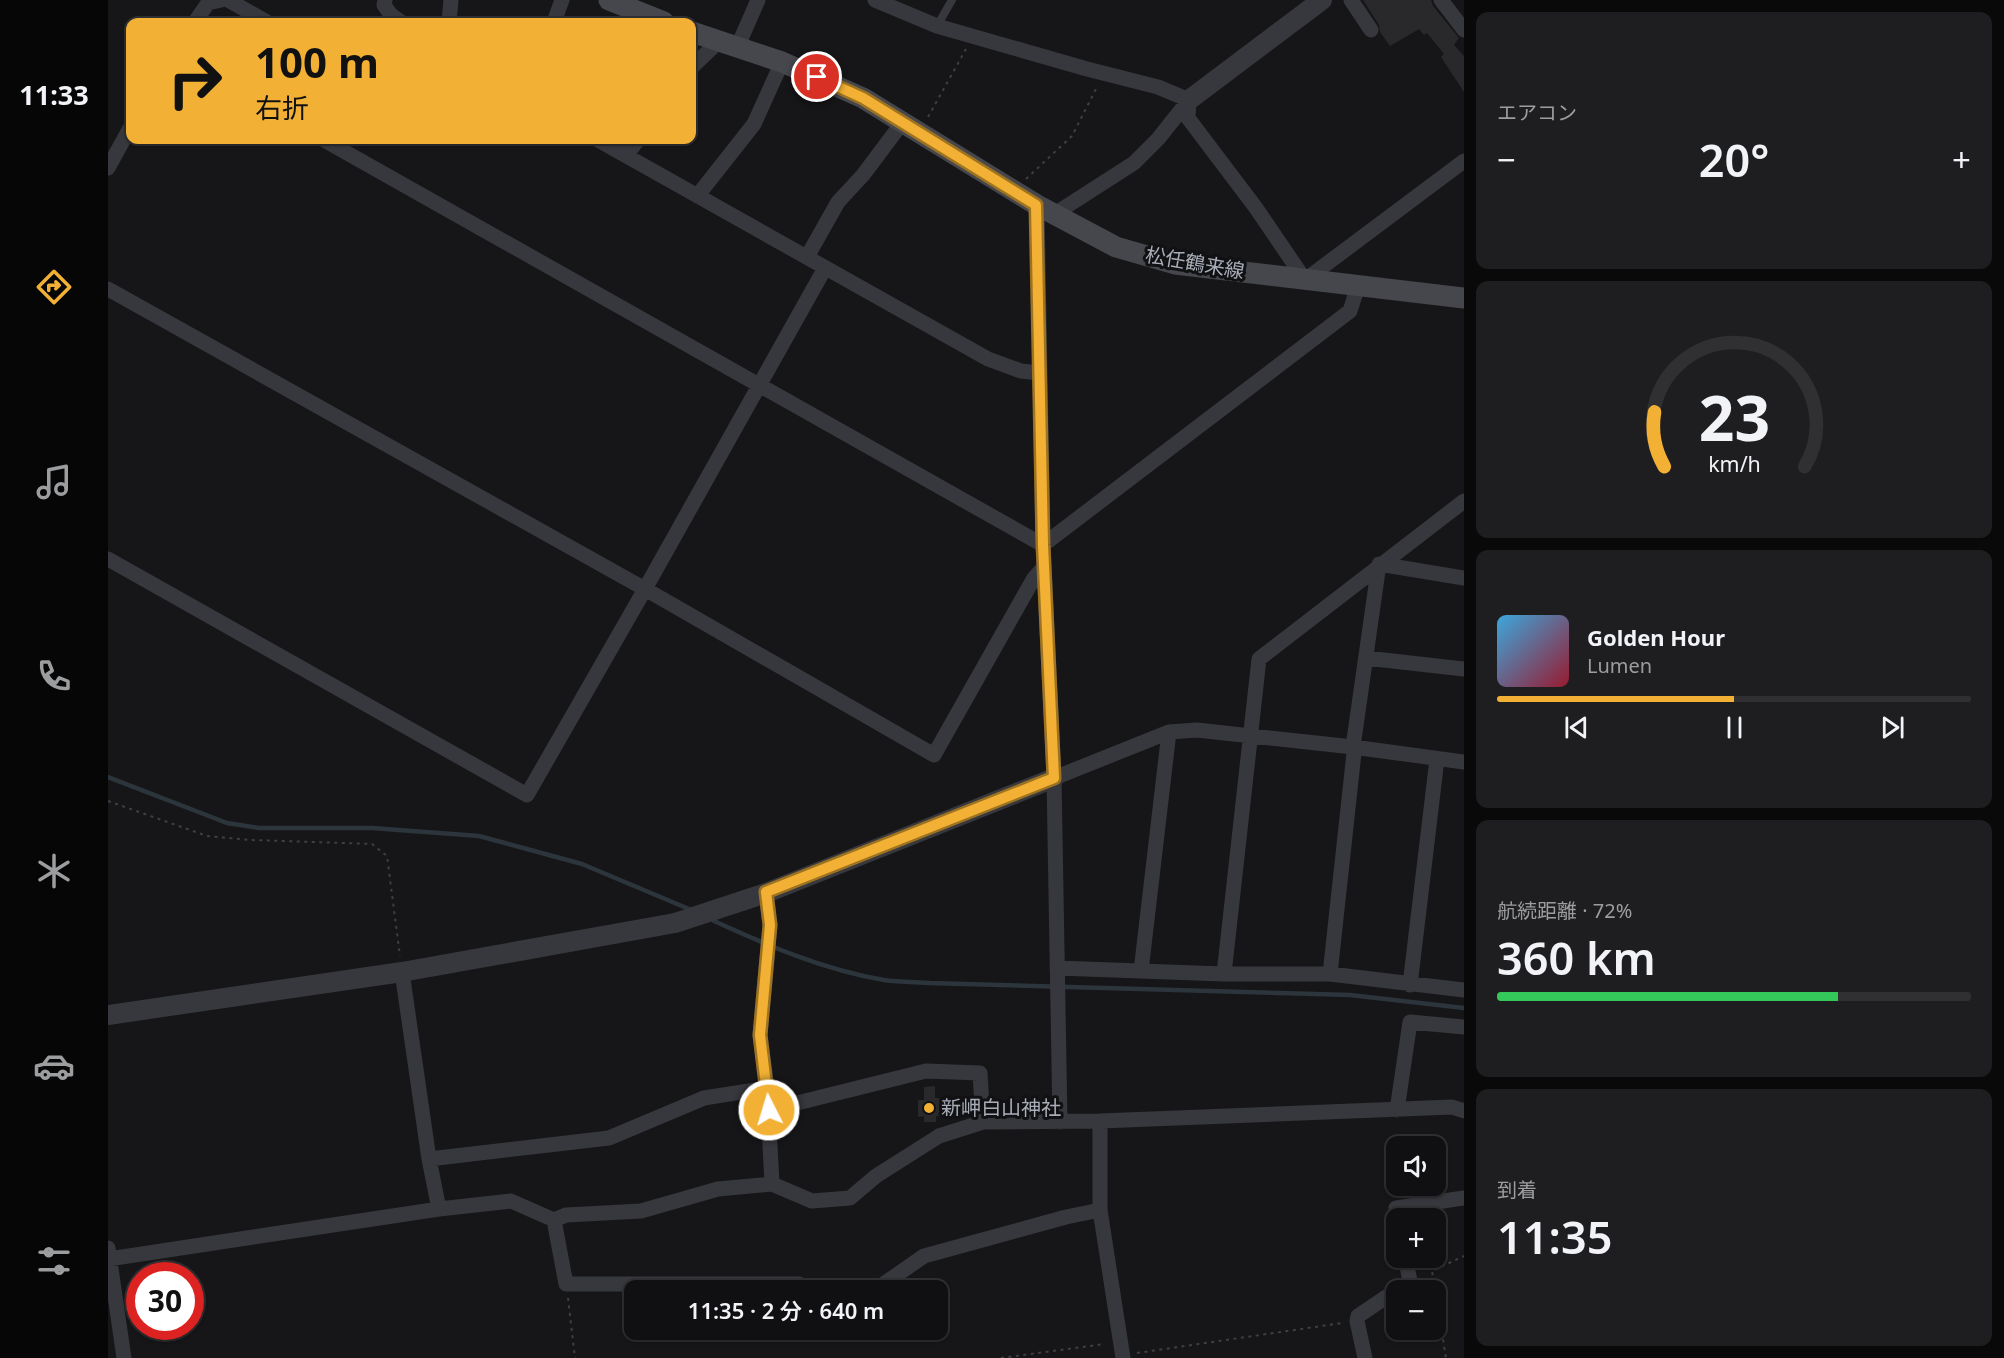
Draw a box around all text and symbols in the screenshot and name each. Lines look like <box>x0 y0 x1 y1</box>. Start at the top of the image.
text: 100 m <box>255 33 379 90</box>
icon: right <box>156 42 234 120</box>
pin <box>791 51 842 102</box>
icon: arrive <box>800 60 833 93</box>
text: 11:33 <box>19 76 89 113</box>
text: 右折 <box>255 89 309 126</box>
text: エアコン <box>1497 99 1577 126</box>
text: 20° <box>1699 129 1769 190</box>
text: − <box>1497 137 1516 182</box>
text: + <box>1952 137 1971 182</box>
street label: 松任鶴来線 <box>1144 241 1247 284</box>
icon: directions <box>33 266 75 308</box>
text: 23 <box>1698 374 1770 459</box>
text: km/h <box>1708 449 1760 478</box>
icon: music <box>33 461 75 503</box>
text: Golden Hour <box>1587 622 1725 652</box>
text: Lumen <box>1587 652 1652 679</box>
icon: phone <box>33 655 75 697</box>
icon: previous <box>1560 711 1593 744</box>
icon: pause <box>1718 711 1751 744</box>
icon: next <box>1876 711 1909 744</box>
icon: climate <box>33 850 75 892</box>
text: 航続距離 · 72% <box>1497 897 1632 924</box>
text: 360 km <box>1497 927 1656 988</box>
icon: car <box>33 1045 75 1087</box>
position arrow <box>737 1078 801 1142</box>
place label: 新岬白山神社 <box>941 1094 1061 1121</box>
marker: 新岬白山神社 <box>922 1101 936 1115</box>
map controls <box>1386 1136 1446 1340</box>
button: sound <box>1386 1136 1446 1196</box>
text: 到着 <box>1497 1176 1537 1203</box>
text: 11:35 <box>1497 1206 1612 1267</box>
button: + <box>1386 1208 1446 1268</box>
icon: filters <box>33 1240 75 1282</box>
speed limit sign: 30 <box>126 1262 204 1340</box>
button: − <box>1386 1280 1446 1340</box>
text: 11:35 · 2 分 · 640 m <box>688 1295 884 1325</box>

